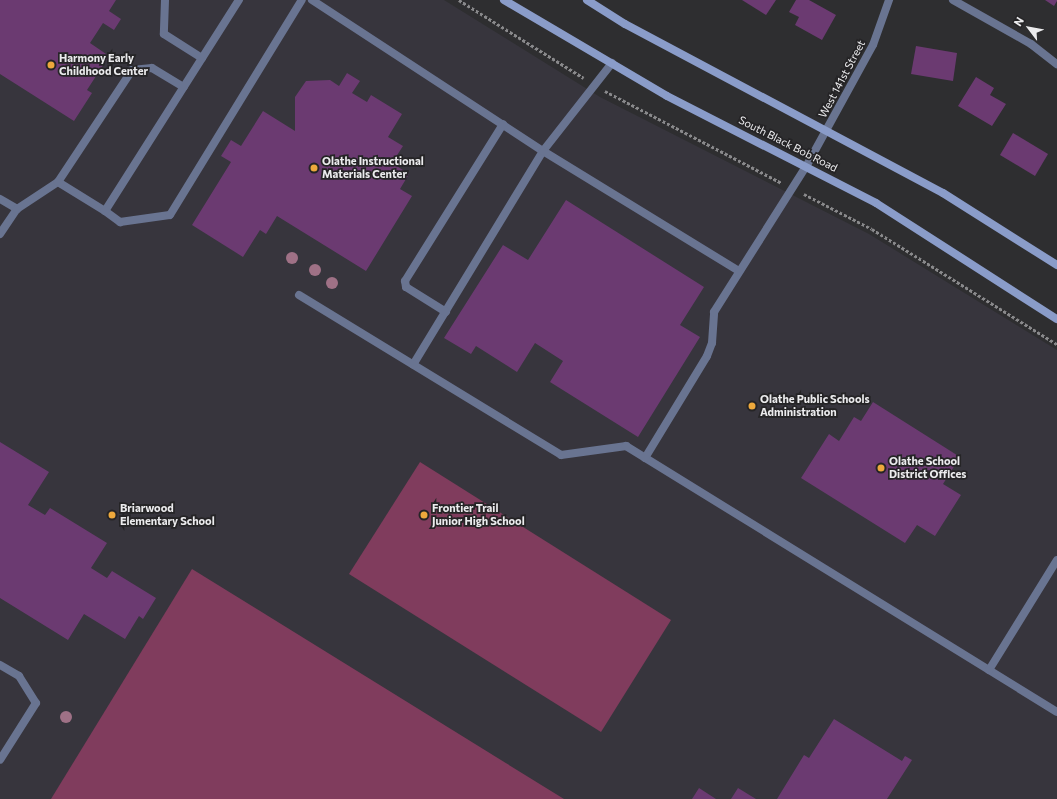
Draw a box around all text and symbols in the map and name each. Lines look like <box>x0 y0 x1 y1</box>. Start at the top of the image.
north arrow <box>1009 8 1049 48</box>
text: N <box>1011 14 1026 28</box>
street label: West 141st Street <box>816 38 868 120</box>
place label: Harmony Early Childhood Center <box>59 52 148 78</box>
marker: Harmony Early Childhood Center <box>46 60 56 70</box>
street label: South Black Bob Road <box>736 113 840 175</box>
place label: Olathe Instructional Materials Center <box>322 155 424 181</box>
marker: Olathe Instructional Materials Center <box>309 163 319 173</box>
place label: Olathe Public Schools Administration <box>760 393 870 419</box>
marker: Olathe Public Schools Administration <box>747 401 757 411</box>
place label: Olathe School District Offices <box>889 455 966 481</box>
marker: Olathe School District Offices <box>876 463 886 473</box>
place label: Briarwood Elementary School <box>120 502 215 528</box>
place label: Frontier Trail Junior High School <box>432 502 525 528</box>
marker: Briarwood Elementary School <box>107 510 117 520</box>
marker: Frontier Trail Junior High School <box>419 510 429 520</box>

